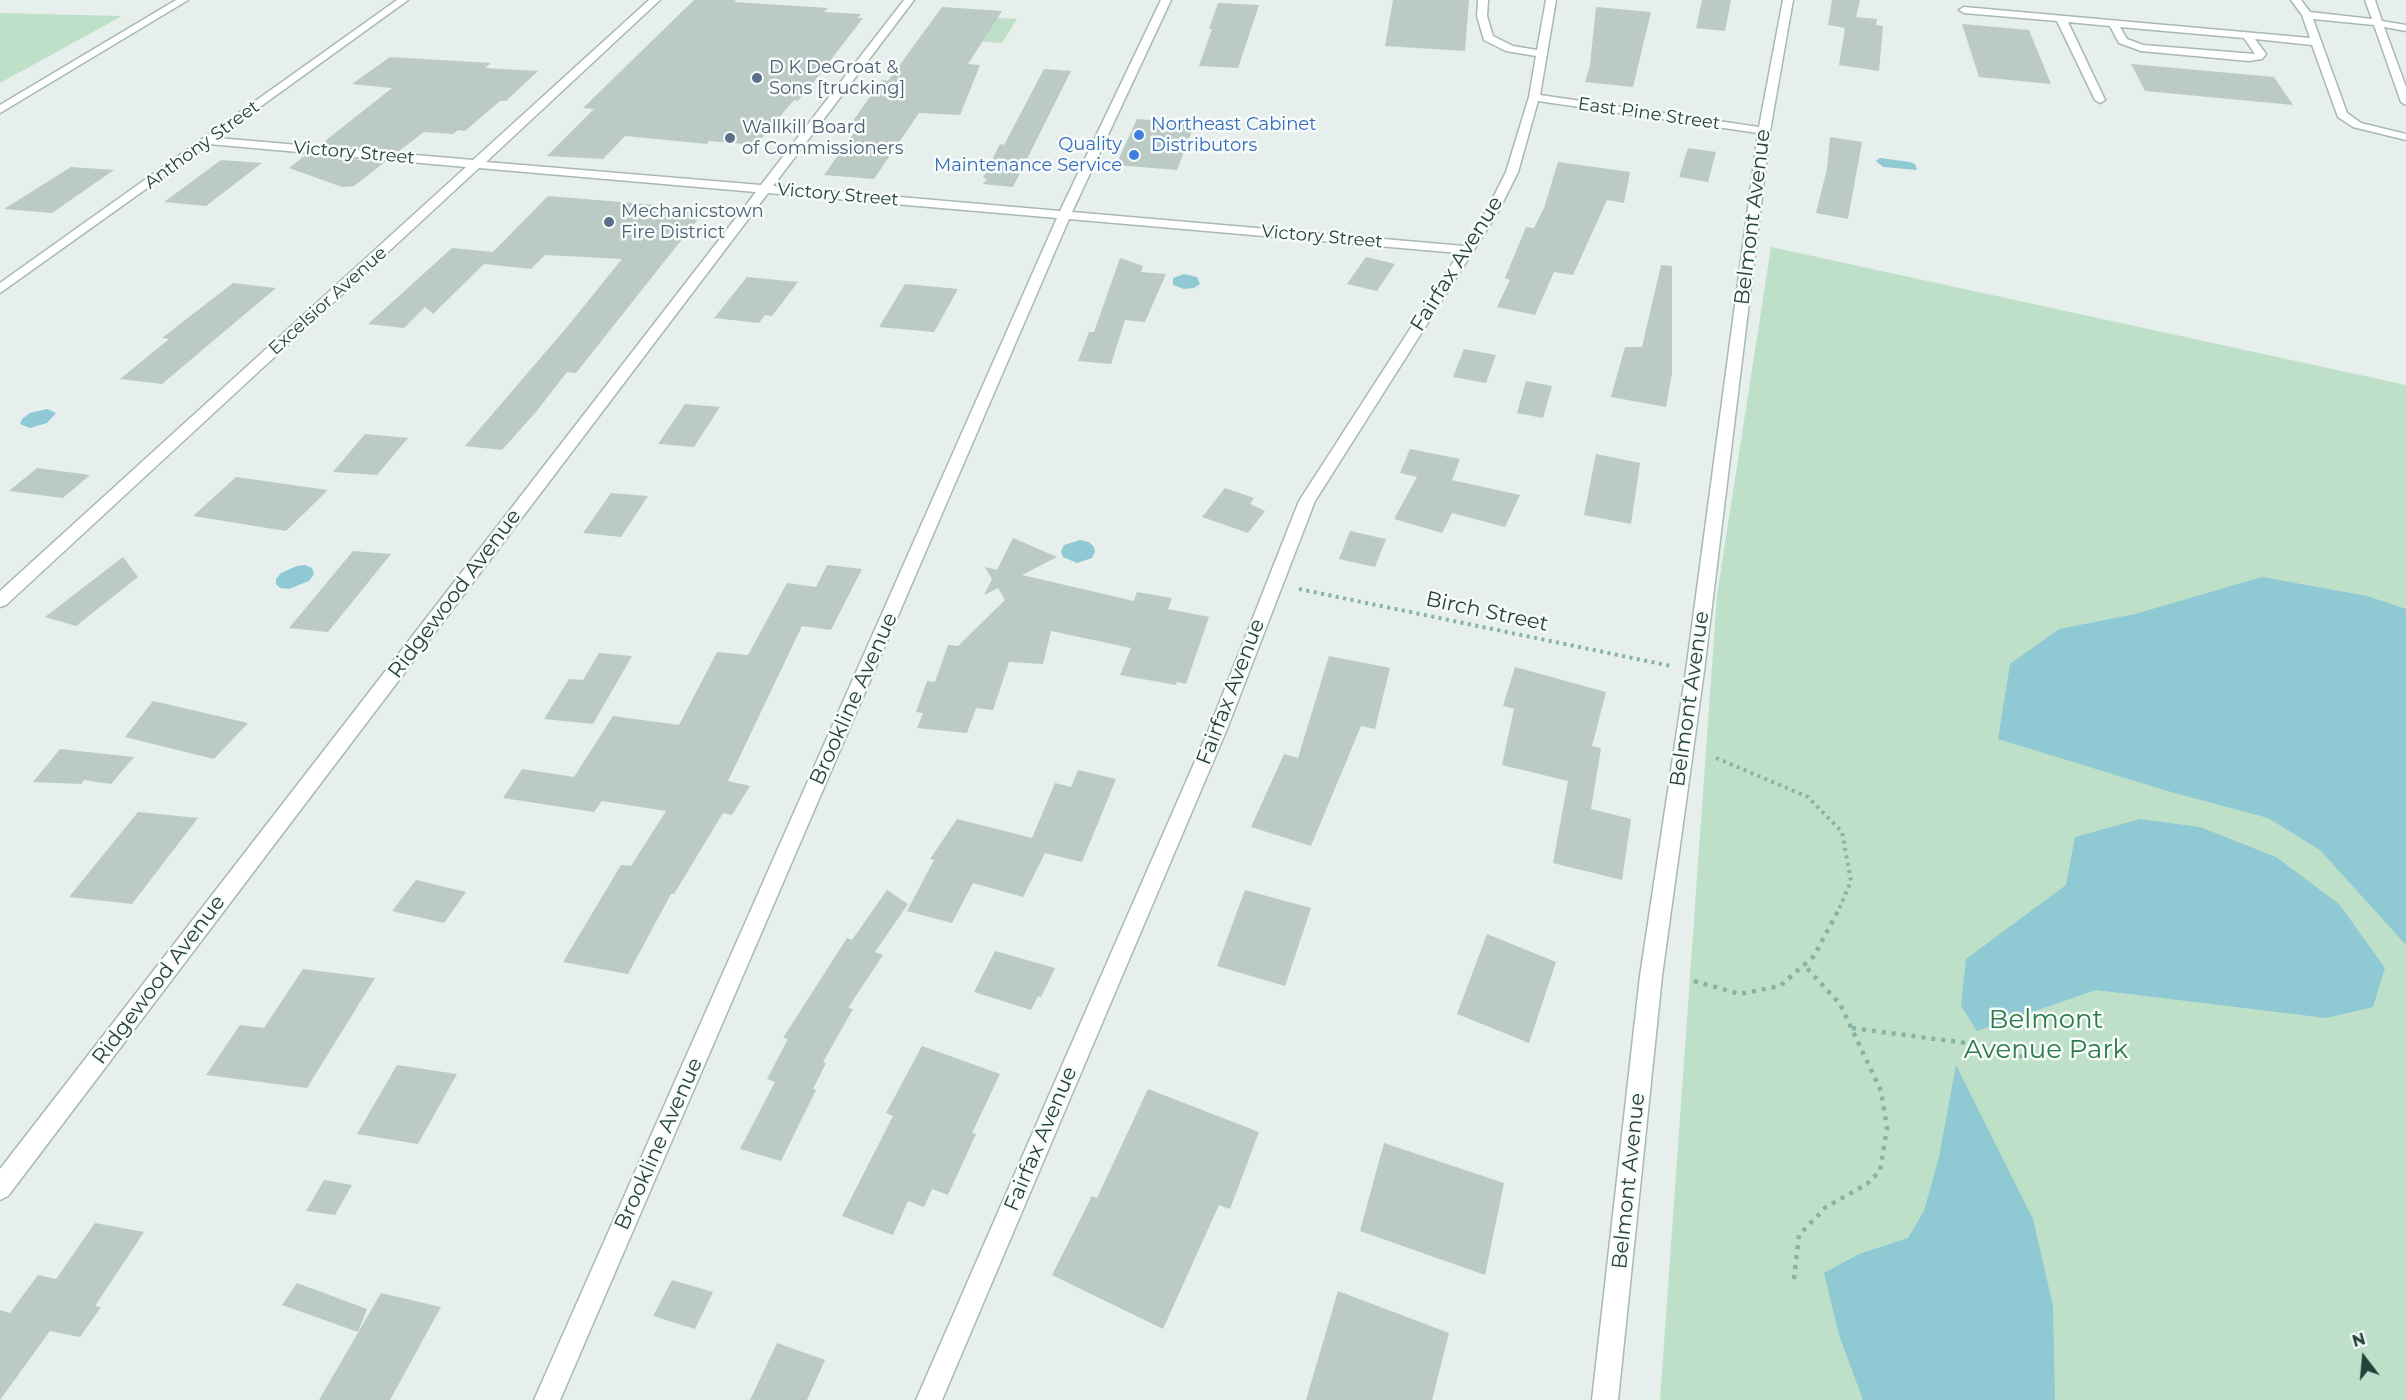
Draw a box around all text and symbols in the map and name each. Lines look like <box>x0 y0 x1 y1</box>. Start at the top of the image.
place label: D K DeGroat & Sons [trucking] <box>769 57 905 100</box>
marker: D K DeGroat & Sons [trucking] <box>750 71 764 85</box>
street label: East Pine Street <box>1577 93 1721 135</box>
street label: Anthony Street <box>140 96 264 194</box>
place label: Northeast Cabinet Distributors <box>1151 114 1317 156</box>
place label: Wallkill Board of Commissioners <box>742 117 903 160</box>
marker: Northeast Cabinet Distributors <box>1132 128 1146 142</box>
street label: Belmont Avenue <box>1730 128 1776 306</box>
marker: Wallkill Board of Commissioners <box>723 131 737 145</box>
place label: Quality Maintenance Service <box>934 134 1122 176</box>
street label: Victory Street <box>293 137 415 169</box>
marker: Quality Maintenance Service <box>1127 148 1141 162</box>
street label: Victory Street <box>777 179 899 211</box>
street label: Fairfax Avenue <box>1405 192 1509 336</box>
place label: Mechanicstown Fire District <box>621 201 764 244</box>
marker: Mechanicstown Fire District <box>602 215 616 229</box>
street label: Victory Street <box>1261 221 1383 253</box>
street label: Excelsior Avenue <box>264 242 392 360</box>
street label: Ridgewood Avenue <box>383 504 527 684</box>
street label: Birch Street <box>1423 587 1551 637</box>
street label: Brookline Avenue <box>805 609 903 789</box>
street label: Belmont Avenue <box>1665 610 1715 788</box>
street label: Fairfax Avenue <box>1192 615 1270 769</box>
street label: Ridgewood Avenue <box>87 890 231 1070</box>
park label: Belmont Avenue Park <box>1964 1004 2128 1066</box>
street label: Brookline Avenue <box>610 1054 708 1234</box>
street label: Fairfax Avenue <box>999 1063 1083 1215</box>
street label: Belmont Avenue <box>1607 1092 1651 1270</box>
north arrow <box>2334 1328 2394 1388</box>
text: N <box>2350 1329 2368 1351</box>

